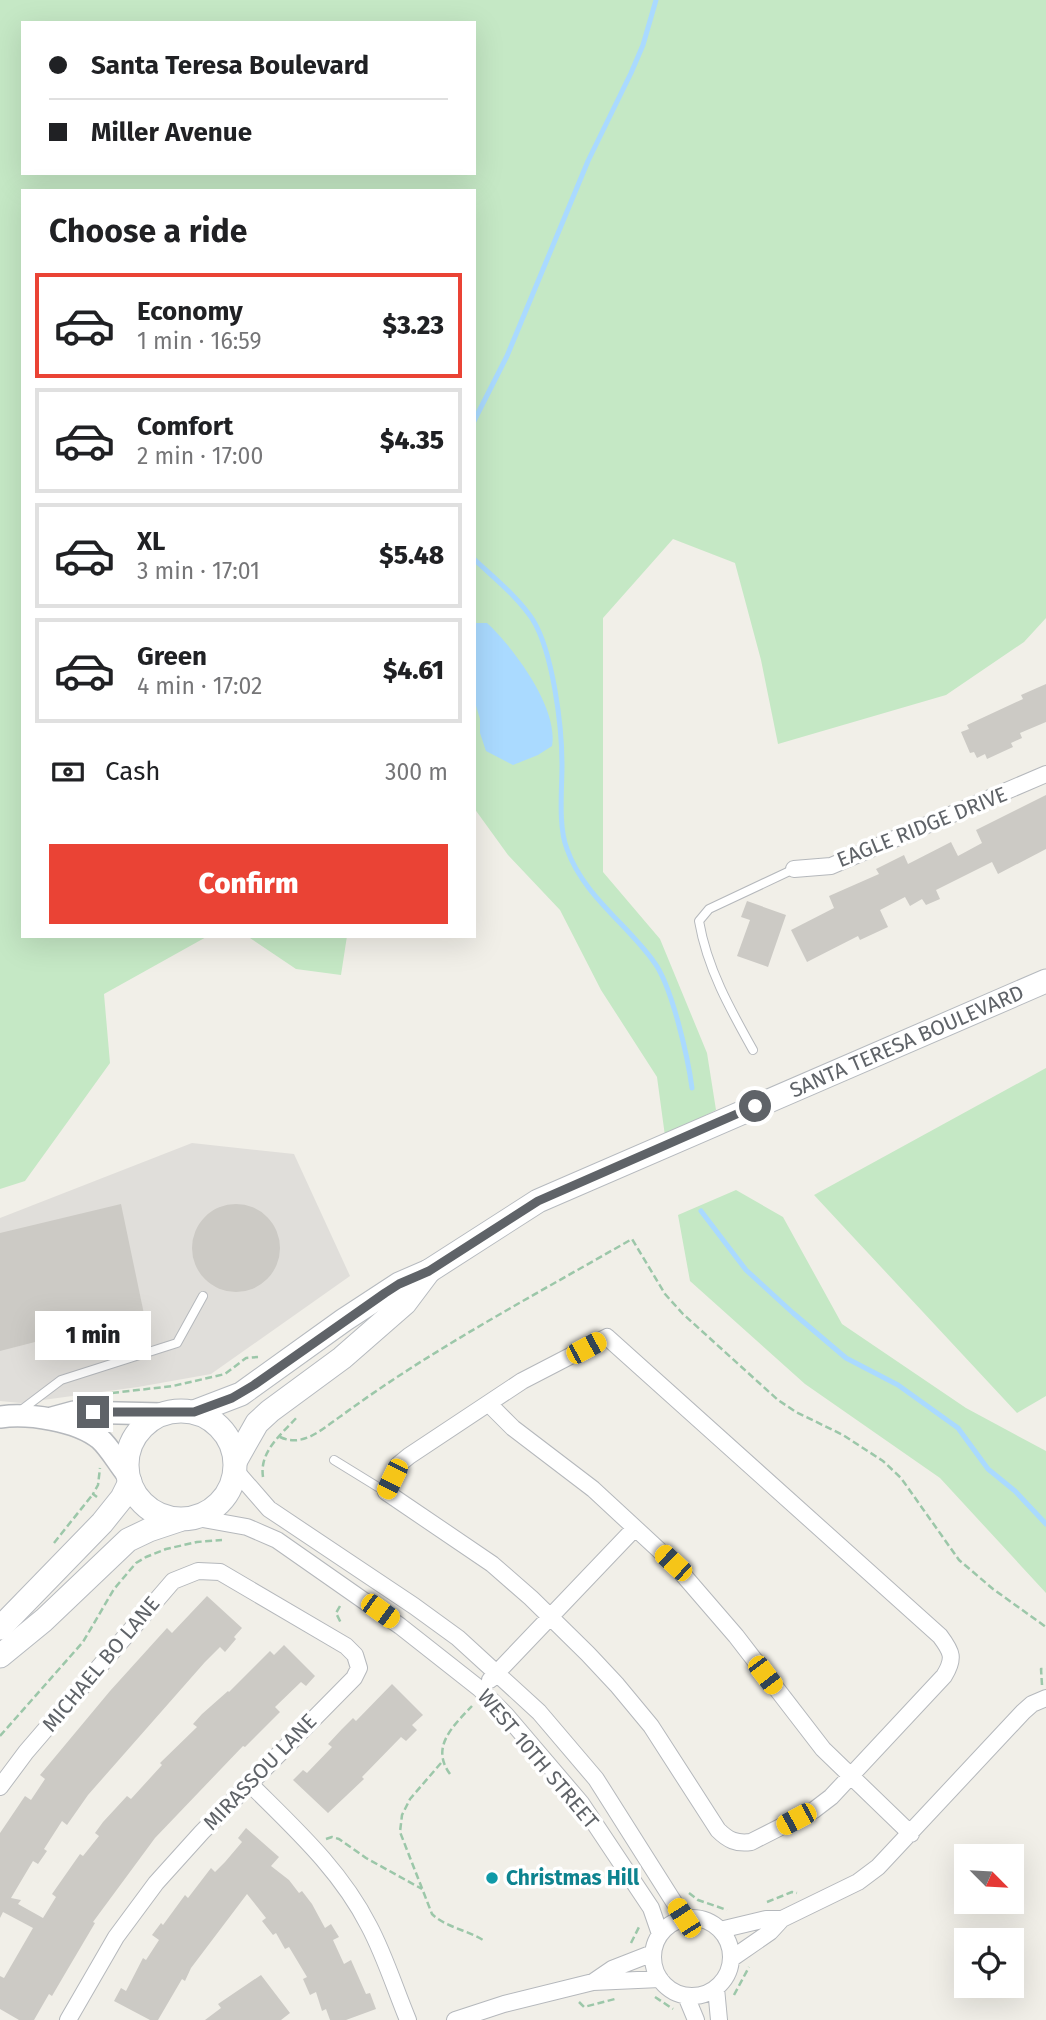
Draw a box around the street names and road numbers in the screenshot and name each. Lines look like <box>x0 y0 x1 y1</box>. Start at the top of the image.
street label: EAGLE RIDGE DRIVE <box>833 781 1011 873</box>
street label: SANTA TERESA BOULEVARD <box>786 979 1028 1103</box>
street label: MICHAEL BO LANE <box>37 1591 165 1737</box>
street label: WEST 10TH STREET <box>472 1684 604 1834</box>
street label: MIRASSOU LANE <box>198 1708 322 1836</box>

